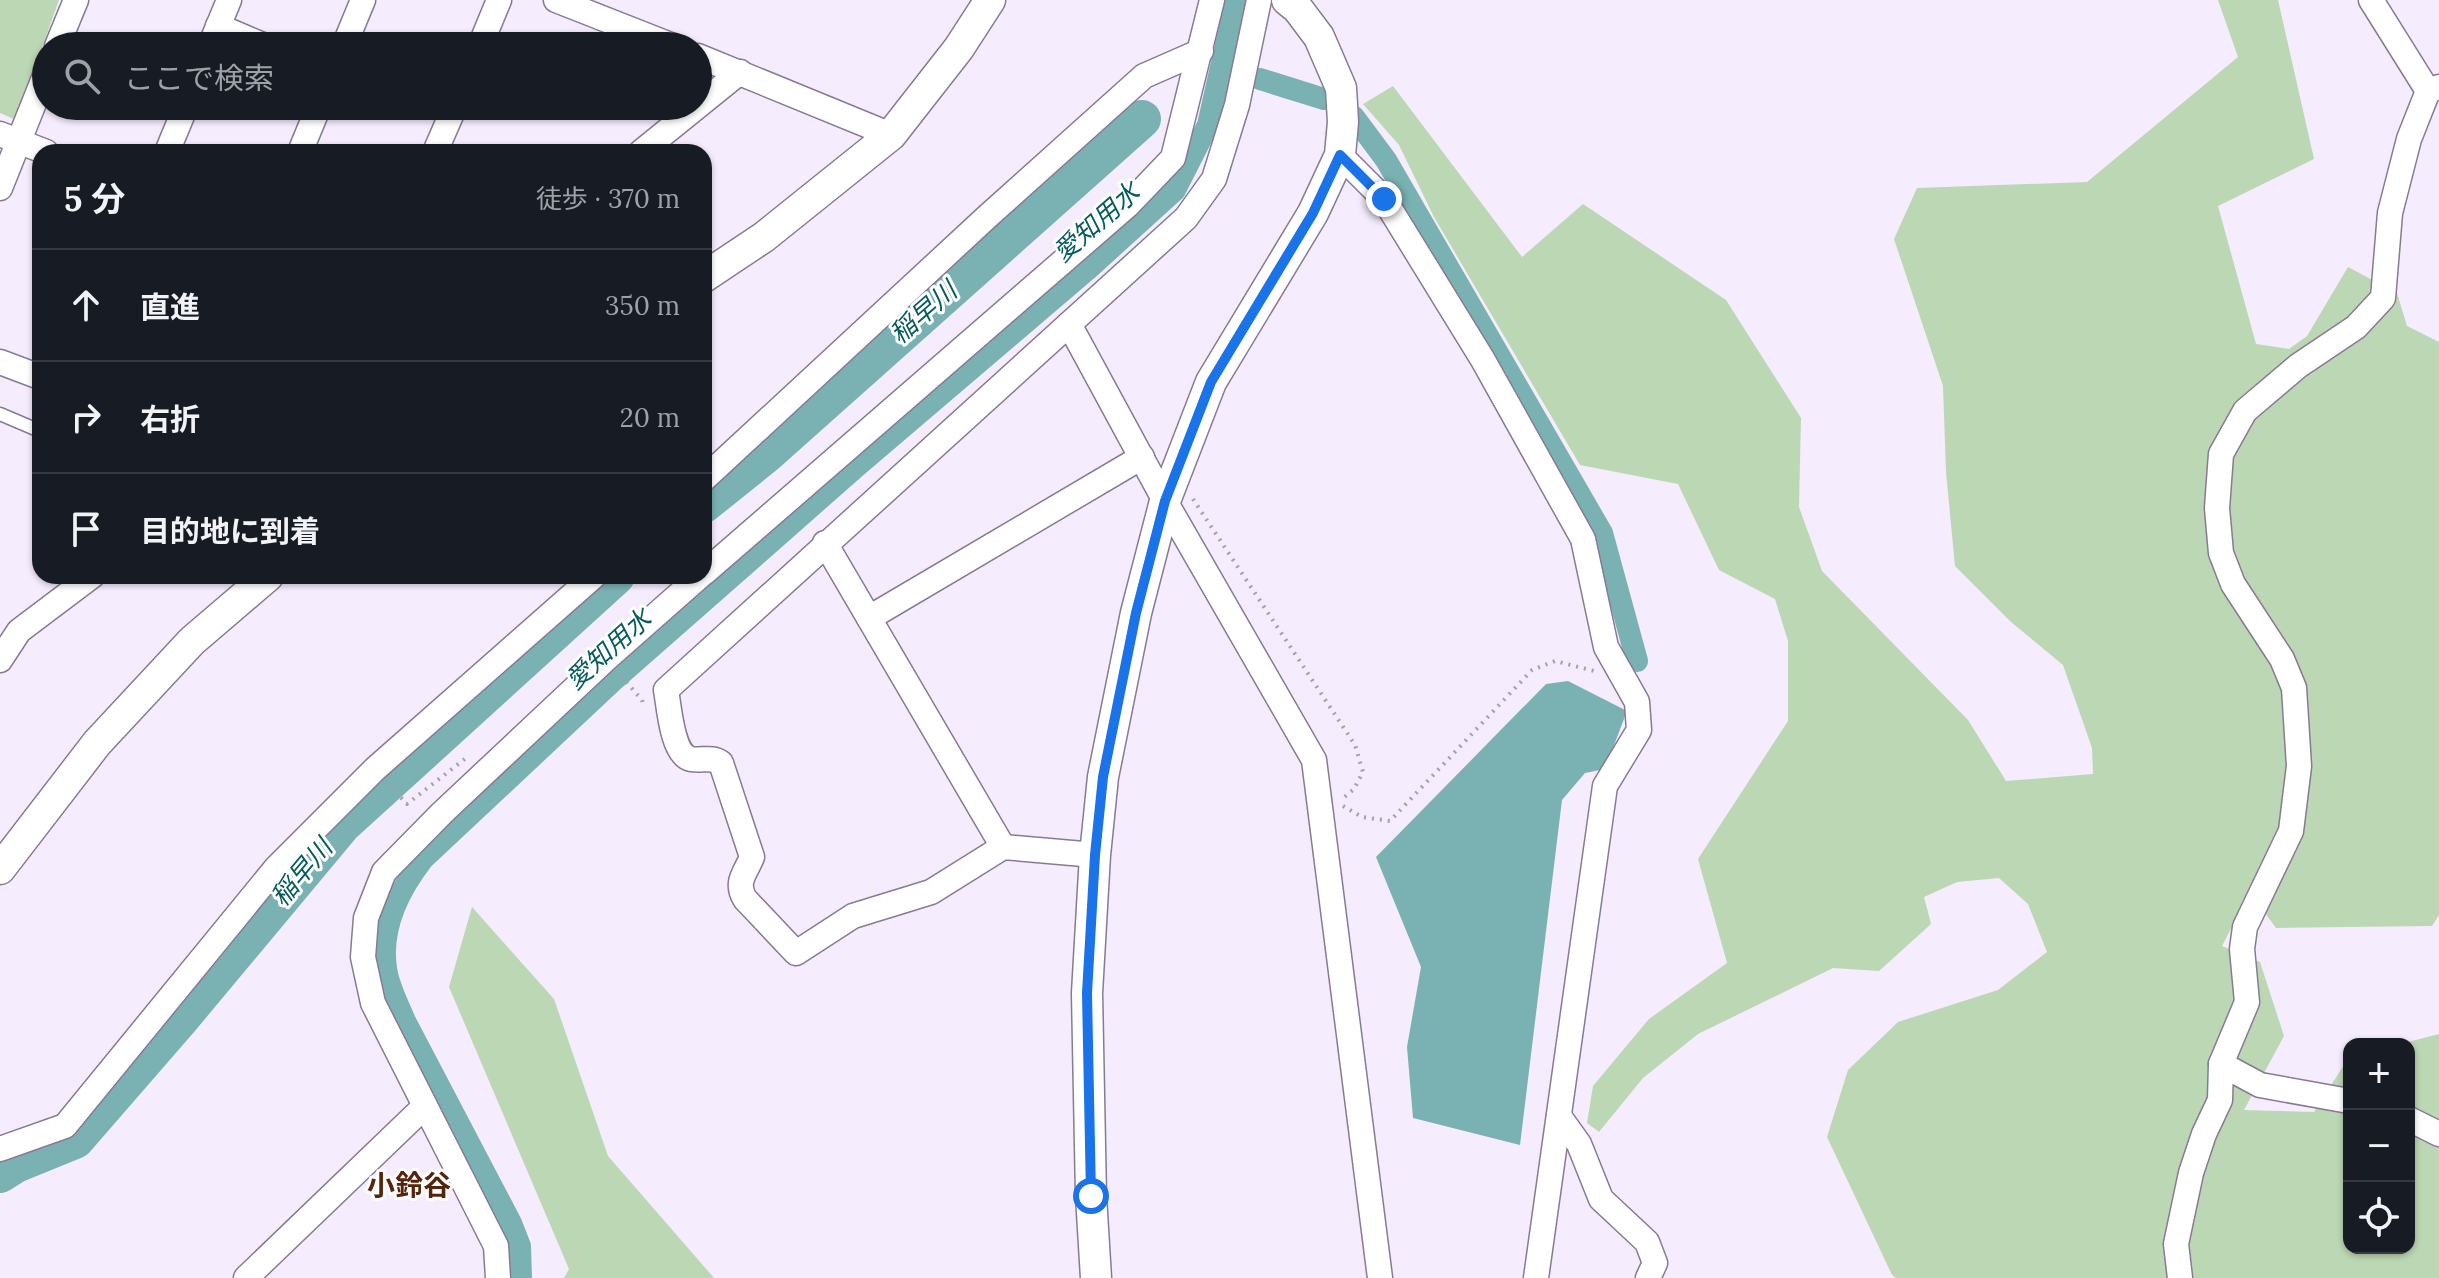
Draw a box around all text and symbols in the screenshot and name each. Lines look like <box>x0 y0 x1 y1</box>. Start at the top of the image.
search box <box>32 32 712 120</box>
icon: search <box>60 54 104 98</box>
text: ここで検索 <box>124 59 274 97</box>
water label: 愛知用水 <box>1046 173 1148 269</box>
text: 5 分 <box>64 177 125 220</box>
route end <box>1366 181 1402 217</box>
text: 徒歩 · 370 m <box>536 182 680 215</box>
water label: 稲早川 <box>883 272 966 350</box>
icon: ahead <box>64 283 108 327</box>
text: 直進 <box>140 288 200 326</box>
text: 350 m <box>605 289 680 322</box>
icon: right <box>64 395 108 439</box>
text: 右折 <box>140 400 200 438</box>
text: 20 m <box>620 401 680 434</box>
icon: arrive <box>64 507 108 551</box>
text: 目的地に到着 <box>140 512 320 550</box>
water label: 愛知用水 <box>558 600 660 696</box>
water label: 稲早川 <box>263 829 341 912</box>
map controls <box>2343 1038 2415 1254</box>
button: + <box>2343 1038 2415 1110</box>
button: − <box>2343 1110 2415 1182</box>
district label: 小鈴谷 <box>367 1167 451 1203</box>
route start <box>1073 1178 1109 1214</box>
button: locate <box>2343 1182 2415 1254</box>

